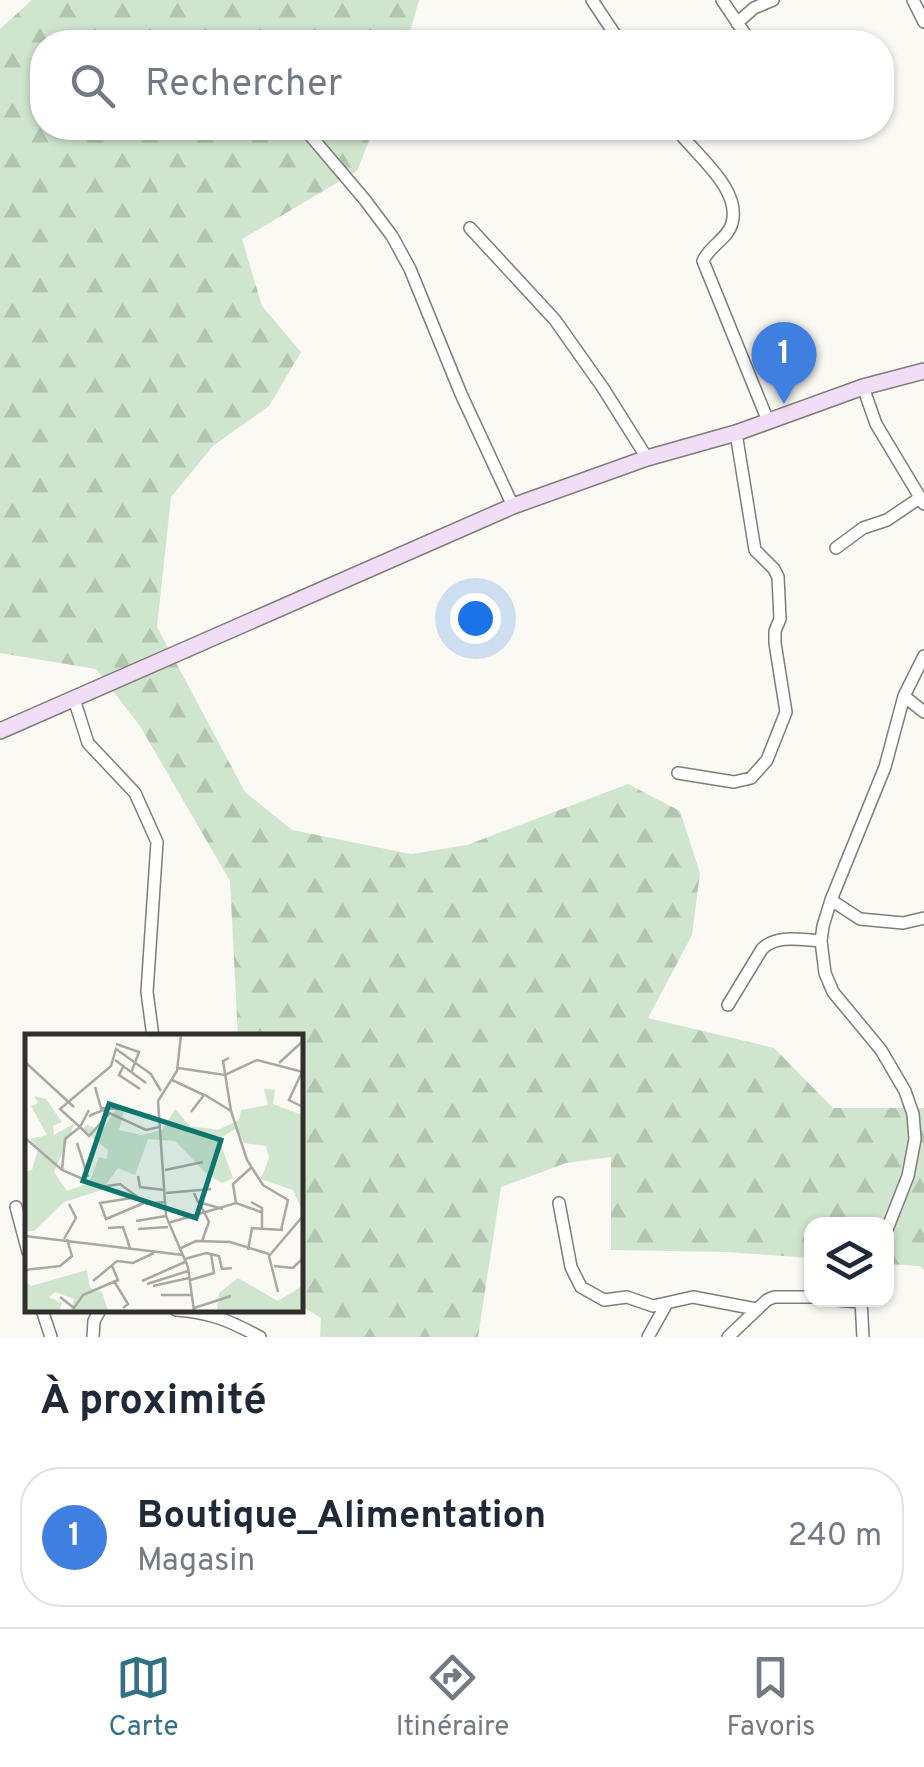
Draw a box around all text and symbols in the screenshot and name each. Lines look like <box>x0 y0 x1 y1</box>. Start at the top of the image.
search box <box>30 30 894 140</box>
icon: search <box>65 58 120 113</box>
text: Rechercher <box>145 61 343 110</box>
pin: 1 <box>752 322 816 404</box>
your location <box>450 593 501 644</box>
inset map <box>25 1034 302 1312</box>
map controls <box>804 1217 894 1307</box>
button: layers <box>804 1217 894 1307</box>
text: À proximité <box>40 1376 267 1429</box>
text: Boutique_Alimentation <box>137 1493 546 1542</box>
text: 1 <box>68 1517 81 1557</box>
text: 240 m <box>788 1517 882 1557</box>
text: Magasin <box>137 1542 255 1582</box>
tab: Carte <box>109 1650 178 1746</box>
tab: Itinéraire <box>396 1650 509 1746</box>
tab: Favoris <box>727 1650 815 1746</box>

